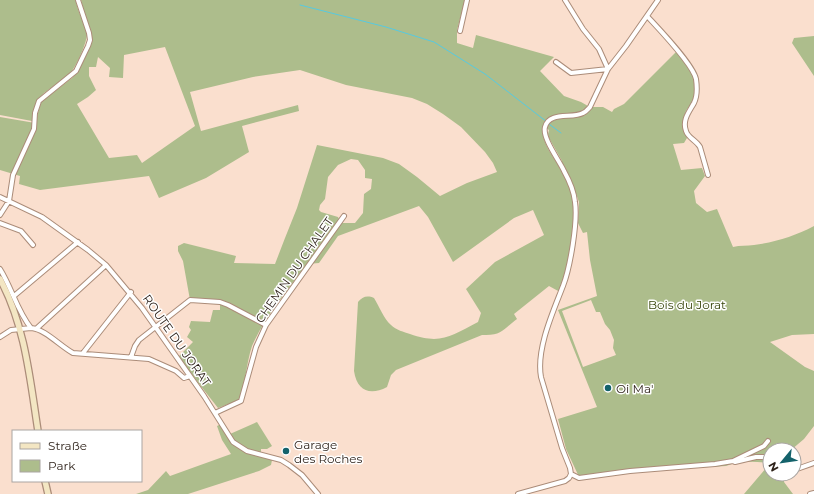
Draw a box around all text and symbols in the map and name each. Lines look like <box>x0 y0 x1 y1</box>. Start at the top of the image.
street label: CHEMIN DU CHALET <box>252 214 336 326</box>
street label: ROUTE DU JORAT <box>140 291 214 389</box>
park label: Bois du Jorat <box>648 297 726 312</box>
place label: Oi Ma' <box>616 381 653 396</box>
marker: Oi Ma' <box>603 383 613 393</box>
legend <box>12 430 142 482</box>
place label: Garage des Roches <box>294 437 363 466</box>
text: Straße <box>48 438 87 453</box>
north arrow <box>762 442 802 482</box>
marker: Garage des Roches <box>281 446 291 456</box>
text: Park <box>48 458 76 473</box>
text: N <box>765 460 782 474</box>

